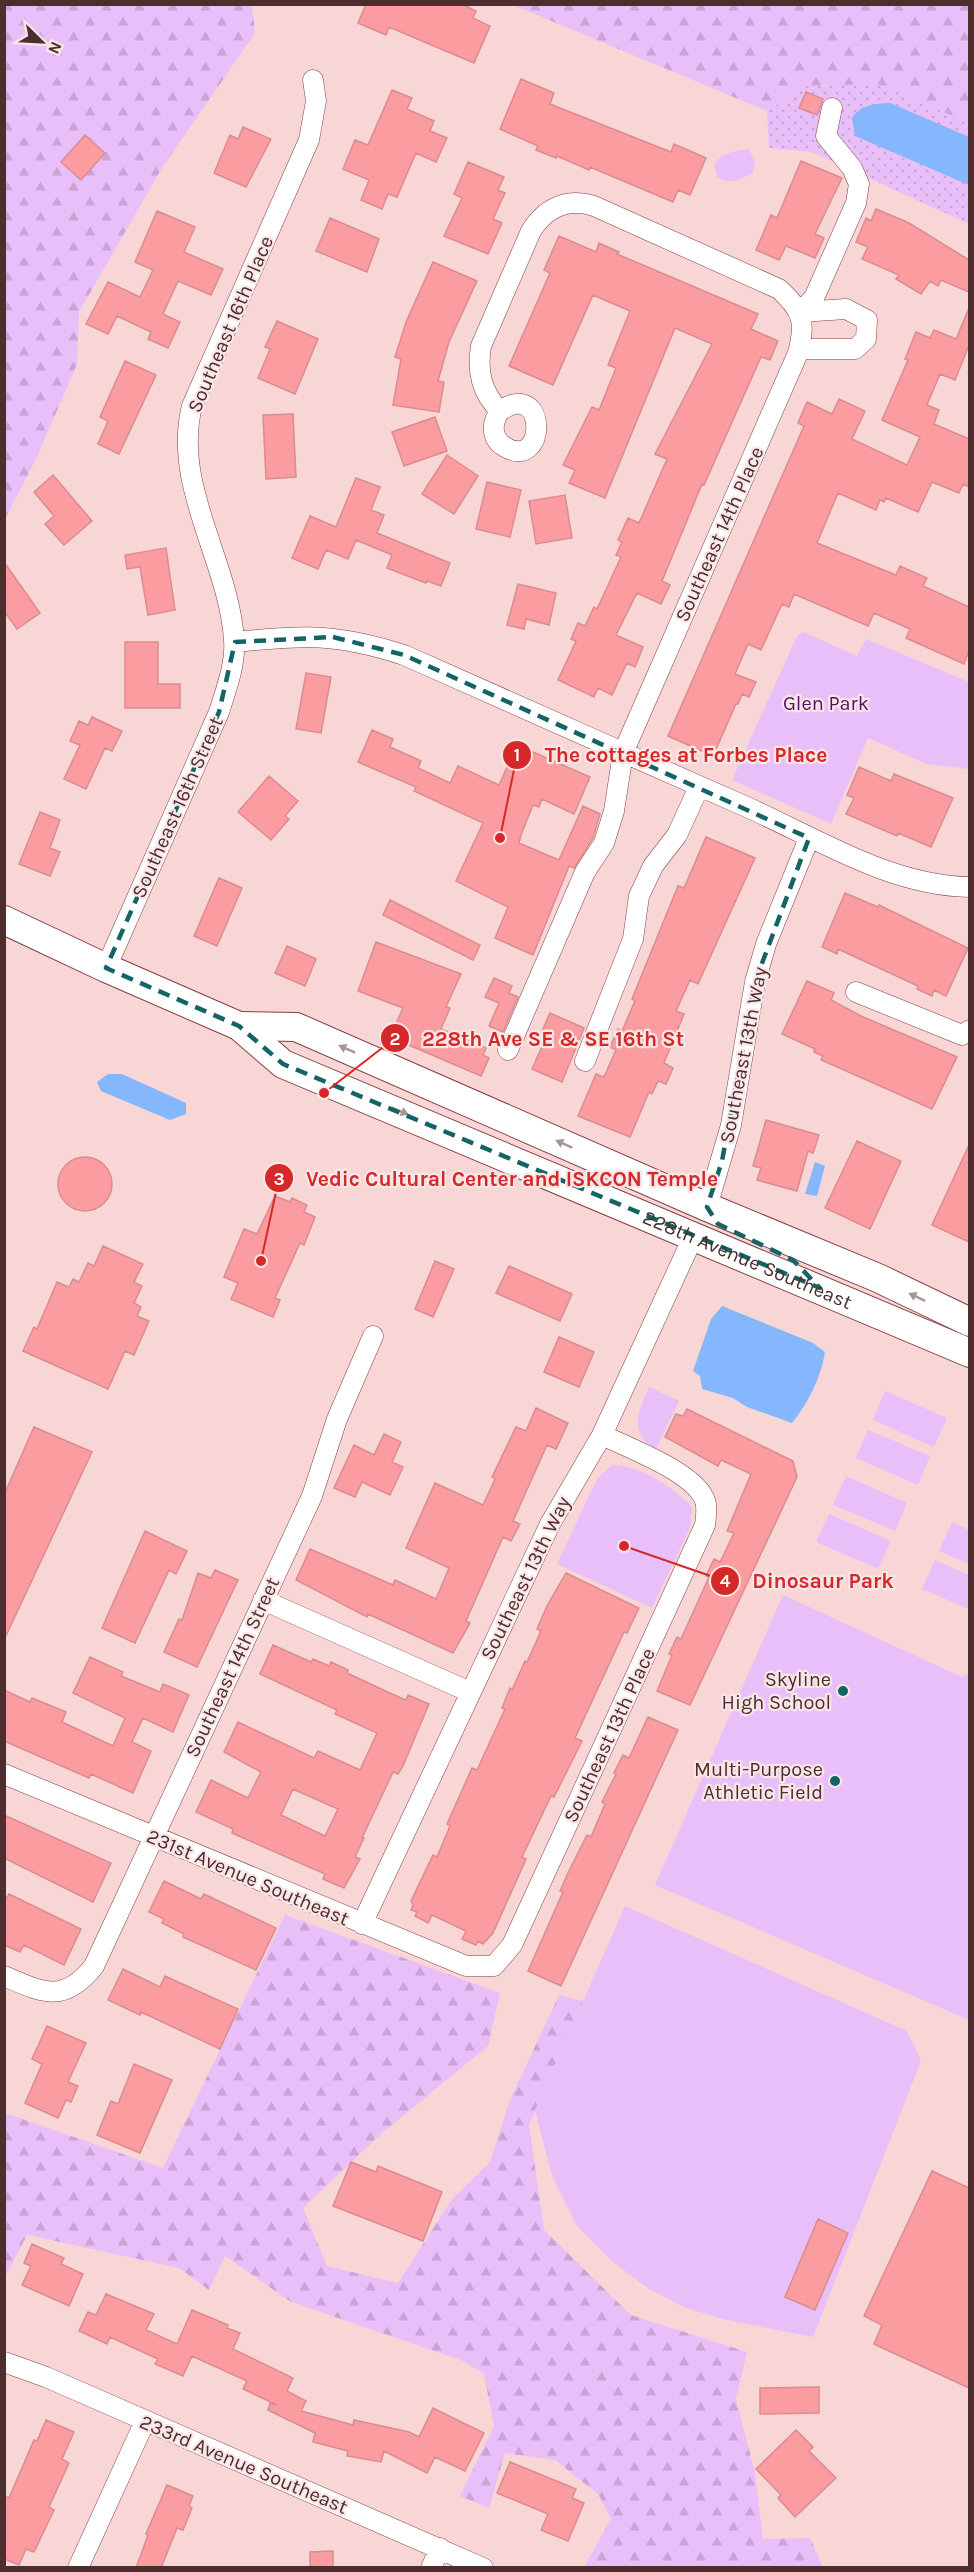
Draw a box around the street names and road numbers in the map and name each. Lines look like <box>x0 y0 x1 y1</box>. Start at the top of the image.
street label: Southeast 16th Place <box>183 233 278 416</box>
street label: Southeast 14th Place <box>670 443 768 625</box>
street label: Southeast 16th Street <box>127 713 228 901</box>
street label: Southeast 13th Way <box>715 965 772 1145</box>
street label: 228th Avenue Southeast <box>639 1206 856 1314</box>
street label: Southeast 13th Way <box>476 1493 575 1664</box>
street label: Southeast 14th Street <box>181 1573 284 1761</box>
street label: Southeast 13th Place <box>559 1644 660 1826</box>
street label: 231st Avenue Southeast <box>143 1824 353 1931</box>
street label: 233rd Avenue Southeast <box>136 2410 352 2519</box>

